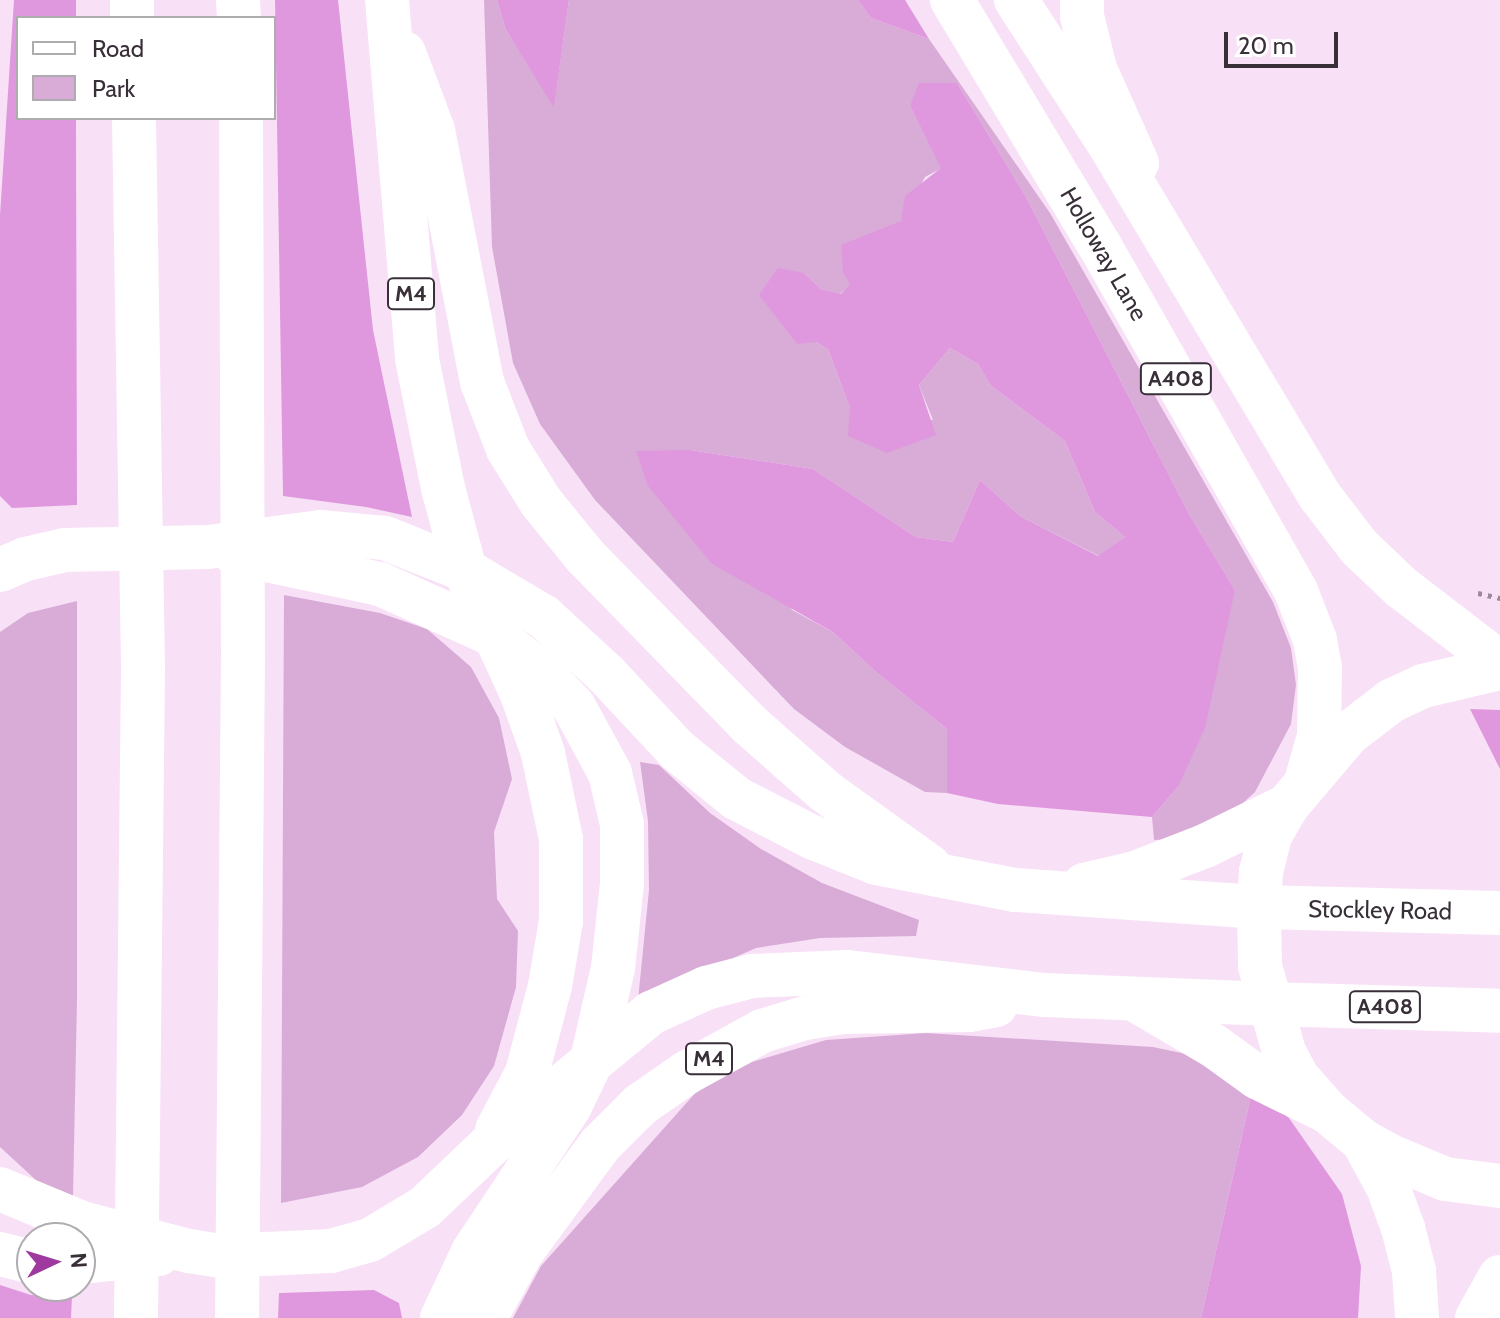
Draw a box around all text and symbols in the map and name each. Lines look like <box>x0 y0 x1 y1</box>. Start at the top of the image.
legend <box>16 16 276 120</box>
scale bar <box>1228 16 1342 66</box>
text: 20 m <box>1238 31 1294 60</box>
text: Road <box>92 34 144 63</box>
text: Park <box>92 74 135 103</box>
street label: Holloway Lane <box>1054 182 1154 326</box>
road number: M4 <box>387 276 435 312</box>
road number: A408 <box>1138 361 1214 397</box>
street label: Stockley Road <box>1308 894 1452 926</box>
road number: A408 <box>1347 989 1423 1025</box>
road number: M4 <box>685 1041 733 1077</box>
north arrow <box>16 1222 96 1302</box>
text: N <box>64 1252 92 1269</box>

